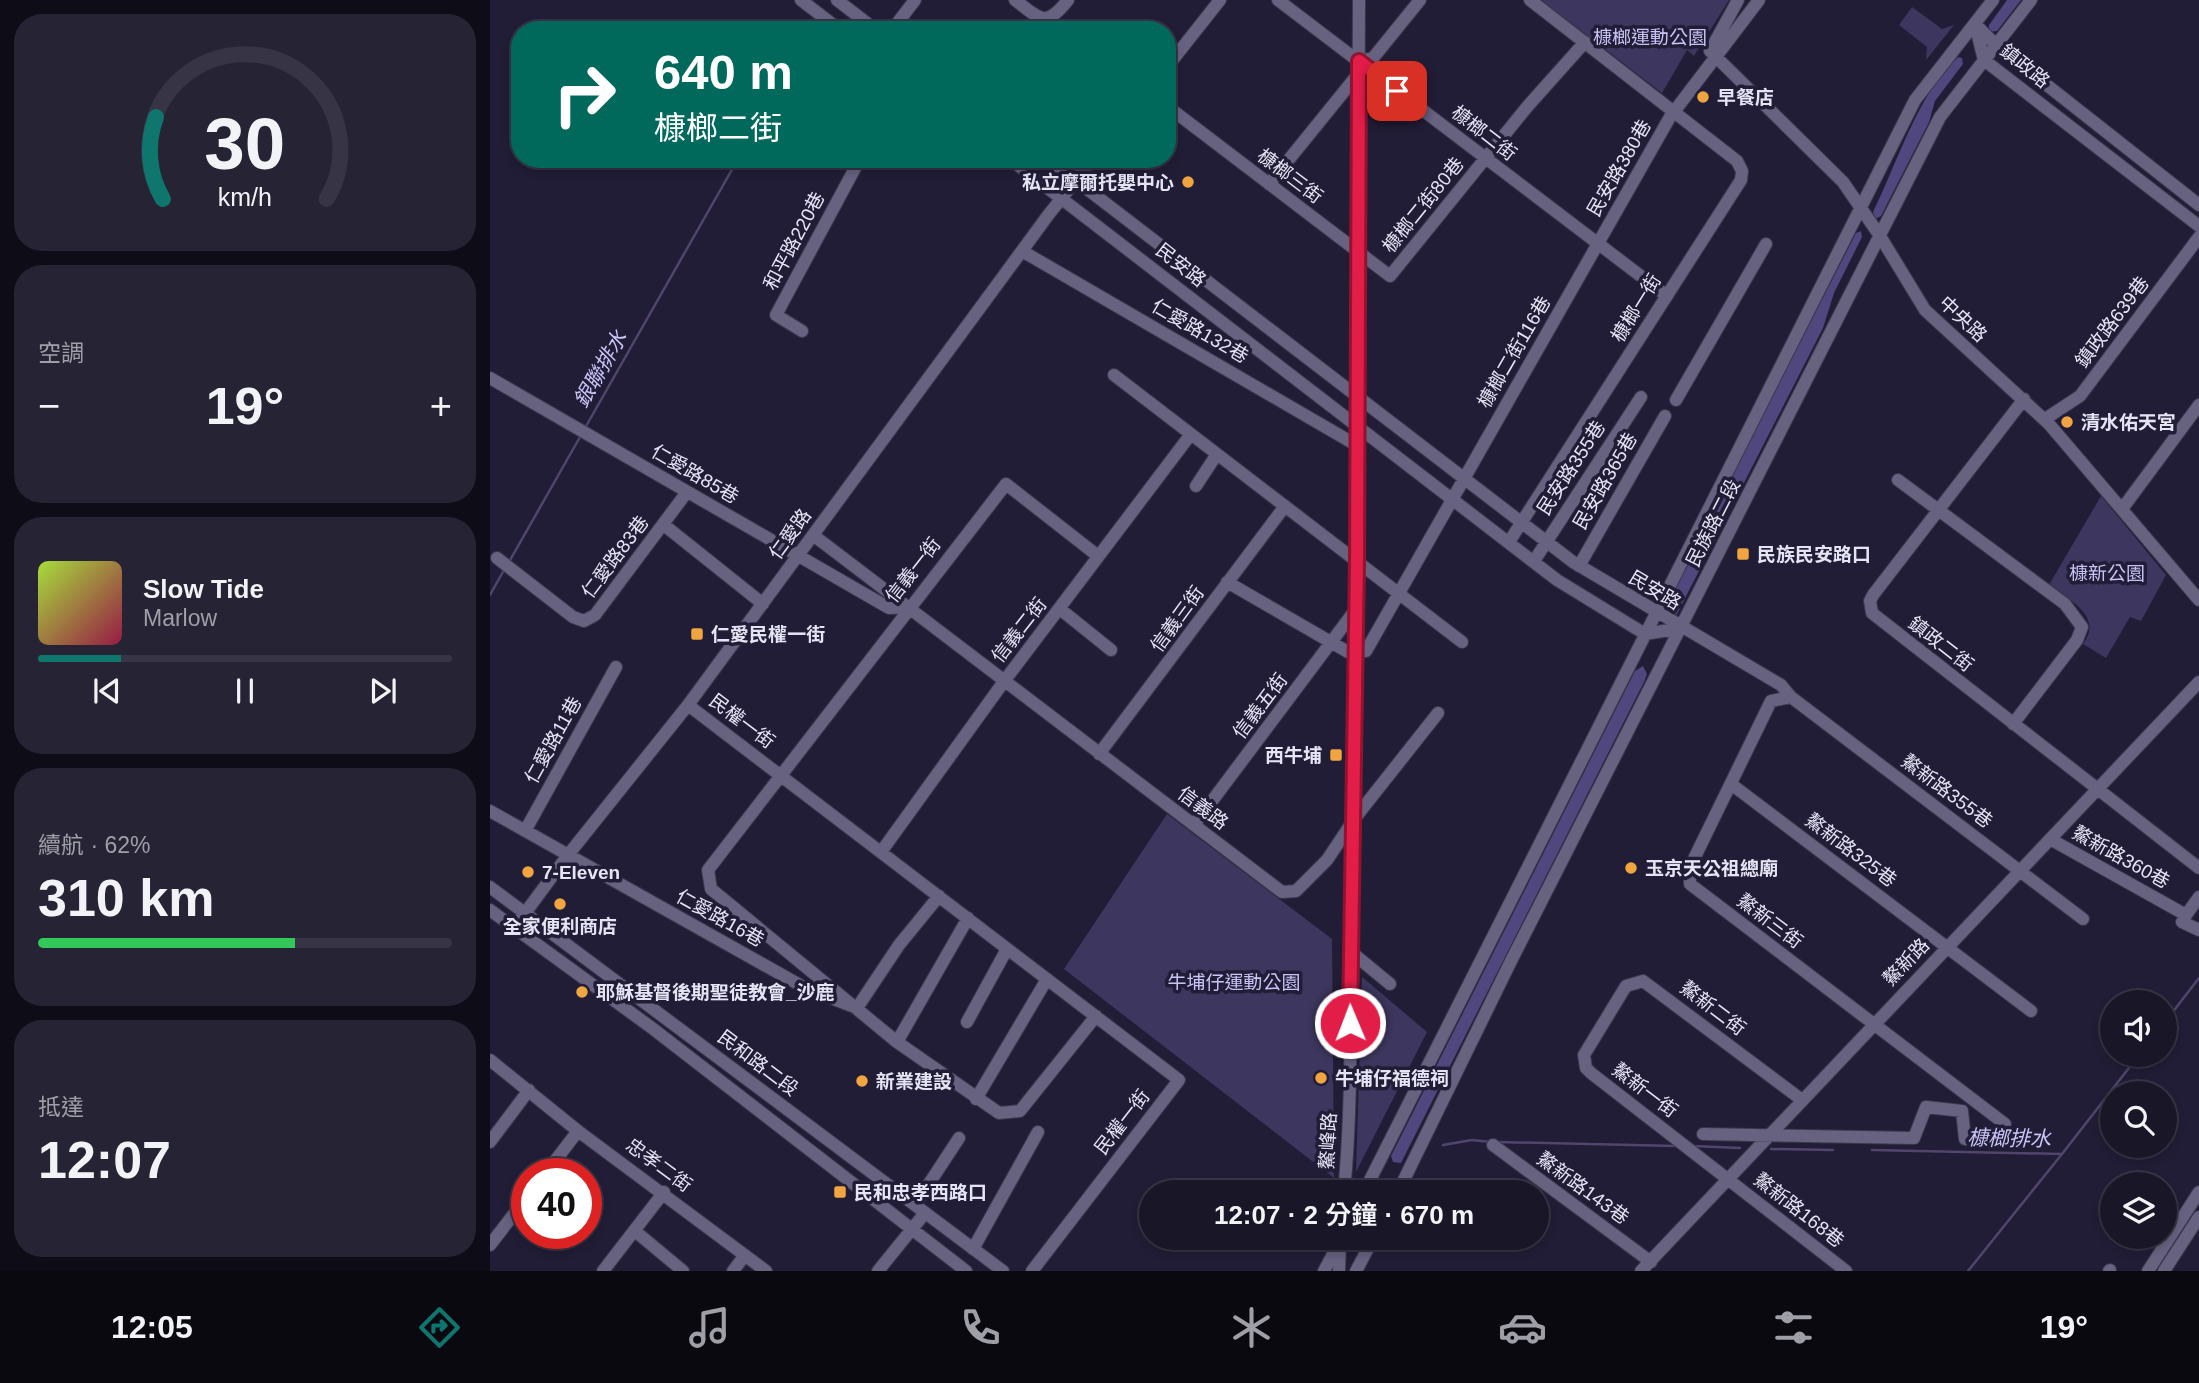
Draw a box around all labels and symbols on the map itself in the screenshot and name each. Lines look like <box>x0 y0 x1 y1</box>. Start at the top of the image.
park label: 槺榔運動公園 <box>1593 27 1707 48</box>
street label: 鎮政路 <box>1996 40 2054 92</box>
pin <box>1367 61 1427 121</box>
place label: 早餐店 <box>1717 87 1774 108</box>
marker: 早餐店 <box>1695 89 1711 105</box>
street label: 槺榔二街 <box>1448 101 1520 165</box>
street label: 民安路380巷 <box>1583 116 1655 220</box>
street label: 槺榔三街 <box>1253 145 1327 207</box>
street label: 槺榔二街80巷 <box>1378 153 1468 257</box>
place label: 私立摩爾托嬰中心 <box>1022 172 1174 193</box>
marker: 私立摩爾托嬰中心 <box>1180 174 1196 190</box>
street label: 和平路220巷 <box>759 189 829 293</box>
street label: 民安路 <box>1152 239 1210 291</box>
street label: 槺榔一街 <box>1607 270 1665 346</box>
street label: 鎮政路639巷 <box>2071 273 2153 371</box>
street label: 槺榔二街116巷 <box>1474 292 1554 412</box>
street label: 中央路 <box>1935 292 1991 346</box>
street label: 仁愛路132巷 <box>1148 295 1252 367</box>
water label: 銀聯排水 <box>569 326 631 411</box>
place label: 清水佑天宮 <box>2081 412 2176 433</box>
marker: 清水佑天宮 <box>2059 414 2075 430</box>
street label: 民安路355巷 <box>1533 417 1609 519</box>
street label: 民安路365巷 <box>1569 429 1641 533</box>
street label: 仁愛路85巷 <box>648 441 742 507</box>
street label: 民族路二段 <box>1682 476 1744 570</box>
street label: 仁愛路 <box>765 505 815 563</box>
street label: 仁愛路83巷 <box>577 512 653 602</box>
street label: 信義一街 <box>881 534 945 606</box>
place label: 民族民安路口 <box>1757 544 1871 565</box>
marker: 民族民安路口 <box>1735 546 1751 562</box>
park label: 槺新公園 <box>2069 563 2145 584</box>
street label: 民安路 <box>1625 566 1685 614</box>
street label: 信義三街 <box>1146 582 1208 656</box>
street label: 信義二街 <box>987 594 1051 666</box>
street label: 鎮政二街 <box>1905 612 1977 676</box>
place label: 仁愛民權一街 <box>711 624 825 645</box>
marker: 仁愛民權一街 <box>689 626 705 642</box>
street label: 信義五街 <box>1229 669 1291 743</box>
street label: 民權一街 <box>705 690 779 752</box>
street label: 仁愛路11巷 <box>521 693 585 787</box>
place label: 西牛埔 <box>1265 745 1322 766</box>
marker: 西牛埔 <box>1328 747 1344 763</box>
street label: 鰲新路355巷 <box>1898 750 1996 832</box>
street label: 信義路 <box>1174 782 1232 834</box>
street label: 鰲新路325巷 <box>1802 809 1900 891</box>
street label: 鰲新路360巷 <box>2069 822 2173 892</box>
place label: 玉京天公祖總廟 <box>1645 858 1778 879</box>
marker: 玉京天公祖總廟 <box>1623 860 1639 876</box>
place label: 7-Eleven <box>542 862 620 883</box>
marker: 7-Eleven <box>520 864 536 880</box>
street label: 仁愛路16巷 <box>672 885 768 951</box>
street label: 鰲新三街 <box>1733 890 1807 952</box>
marker: 全家便利商店 <box>552 896 568 912</box>
place label: 全家便利商店 <box>503 916 617 937</box>
street label: 鰲新路 <box>1879 934 1933 990</box>
park label: 牛埔仔運動公園 <box>1167 972 1301 993</box>
street label: 鰲新二街 <box>1676 977 1750 1039</box>
place label: 耶穌基督後期聖徒教會_沙鹿 <box>596 982 835 1003</box>
marker: 耶穌基督後期聖徒教會_沙鹿 <box>574 984 590 1000</box>
position arrow <box>1313 986 1387 1060</box>
street label: 民和路二段 <box>714 1026 802 1100</box>
street label: 鰲新一街 <box>1608 1059 1682 1121</box>
place label: 牛埔仔福德祠 <box>1335 1068 1449 1089</box>
marker: 牛埔仔福德祠 <box>1313 1070 1329 1086</box>
place label: 新業建設 <box>876 1071 952 1092</box>
marker: 新業建設 <box>854 1073 870 1089</box>
street label: 民權一街 <box>1090 1086 1154 1158</box>
street label: 鰲峰路 <box>1316 1112 1340 1170</box>
water label: 槺榔排水 <box>1967 1126 2052 1150</box>
street label: 忠孝二街 <box>622 1134 696 1196</box>
street label: 鰲新路143巷 <box>1533 1148 1633 1228</box>
speed limit sign: 40 <box>511 1158 602 1249</box>
street label: 鰲新路168巷 <box>1750 1169 1848 1251</box>
place label: 民和忠孝西路口 <box>854 1182 987 1203</box>
marker: 民和忠孝西路口 <box>832 1184 848 1200</box>

